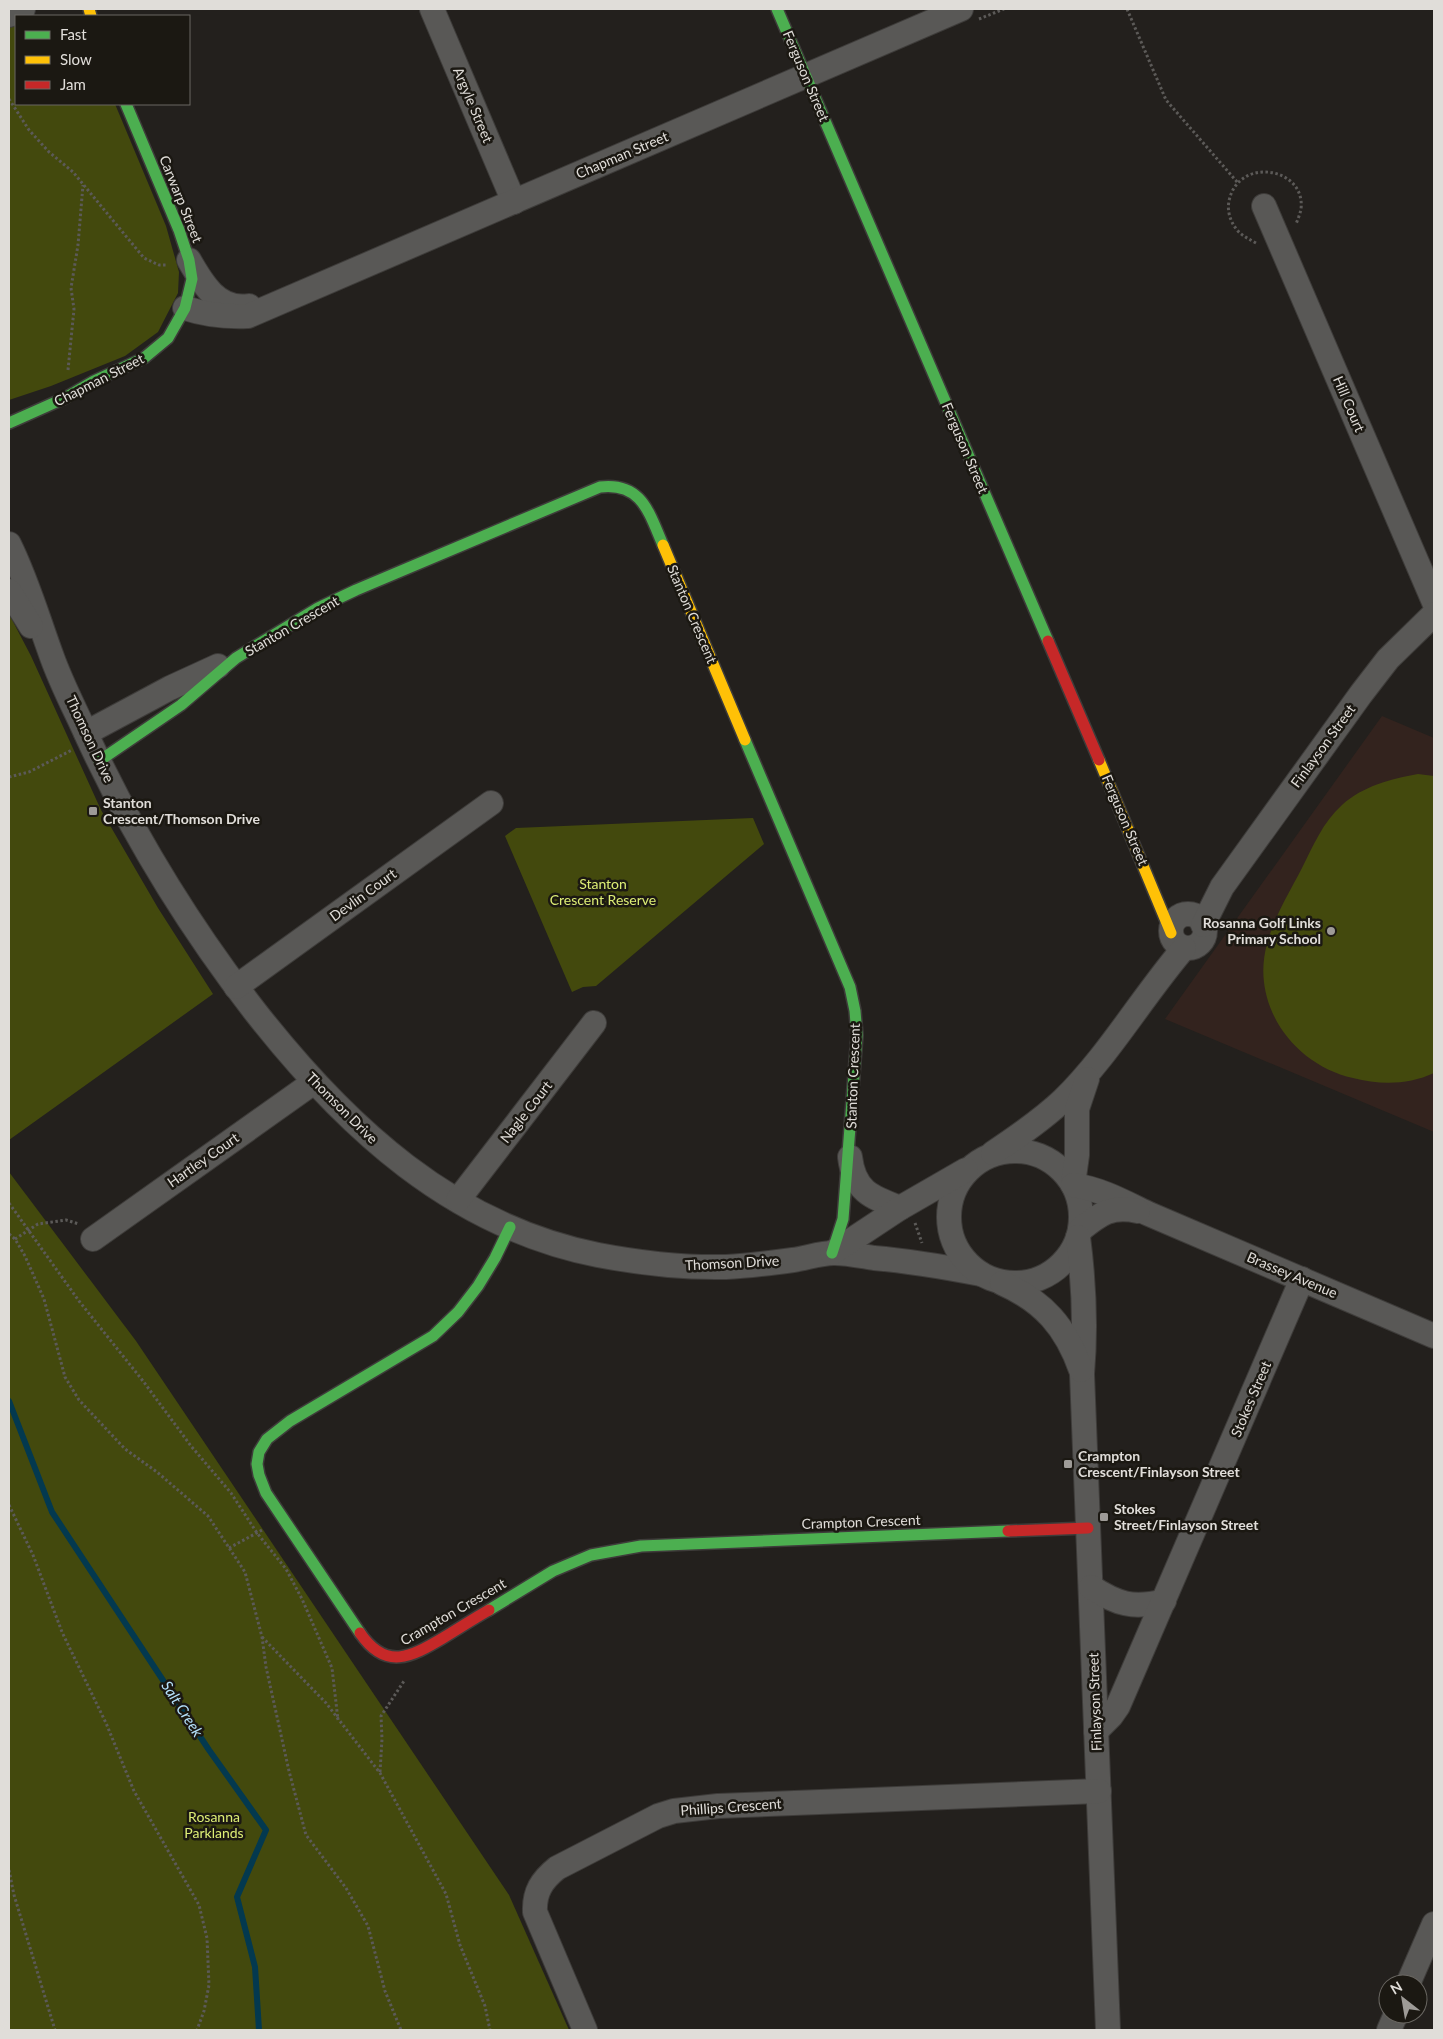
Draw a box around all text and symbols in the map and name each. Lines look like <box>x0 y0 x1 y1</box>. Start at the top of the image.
legend <box>15 15 190 105</box>
text: Fast <box>60 25 87 43</box>
street label: Ferguson Street <box>780 28 833 124</box>
text: Slow <box>60 50 92 68</box>
street label: Argyle Street <box>450 65 497 145</box>
text: Jam <box>60 75 86 93</box>
street label: Chapman Street <box>573 127 671 182</box>
street label: Carwarp Street <box>156 153 207 245</box>
street label: Chapman Street <box>51 350 147 410</box>
street label: Hill Court <box>1330 373 1369 434</box>
street label: Ferguson Street <box>939 400 992 496</box>
street label: Stanton Crescent <box>664 562 721 666</box>
street label: Stanton Crescent <box>242 592 342 659</box>
street label: Thomson Drive <box>63 693 118 785</box>
street label: Finlayson Street <box>1287 701 1358 791</box>
street label: Ferguson Street <box>1099 772 1152 868</box>
place label: Stanton Crescent/Thomson Drive <box>103 794 260 827</box>
marker: Stanton Crescent/Thomson Drive <box>87 805 99 817</box>
street label: Devlin Court <box>326 865 399 924</box>
park label: Stanton Crescent Reserve <box>550 875 656 908</box>
place label: Rosanna Golf Links Primary School <box>1203 914 1321 947</box>
marker: Rosanna Golf Links Primary School <box>1325 925 1337 937</box>
street label: Stanton Crescent <box>842 1023 863 1129</box>
street label: Thomson Drive <box>303 1068 382 1147</box>
street label: Nagle Court <box>496 1077 555 1146</box>
street label: Hartley Court <box>164 1129 242 1191</box>
street label: Brassey Avenue <box>1244 1248 1340 1301</box>
street label: Thomson Drive <box>684 1252 779 1273</box>
street label: Stokes Street <box>1227 1358 1274 1439</box>
place label: Crampton Crescent/Finlayson Street <box>1078 1447 1240 1480</box>
marker: Crampton Crescent/Finlayson Street <box>1062 1458 1074 1470</box>
place label: Stokes Street/Finlayson Street <box>1114 1500 1259 1533</box>
street label: Crampton Crescent <box>801 1511 921 1532</box>
marker: Stokes Street/Finlayson Street <box>1098 1511 1110 1523</box>
street label: Crampton Crescent <box>397 1574 509 1649</box>
street label: Finlayson Street <box>1084 1652 1105 1752</box>
water label: Salt Creek <box>158 1677 208 1741</box>
street label: Phillips Crescent <box>680 1794 782 1819</box>
park label: Rosanna Parklands <box>184 1808 244 1841</box>
north arrow <box>1378 1974 1428 2024</box>
text: N <box>1387 1977 1405 1997</box>

